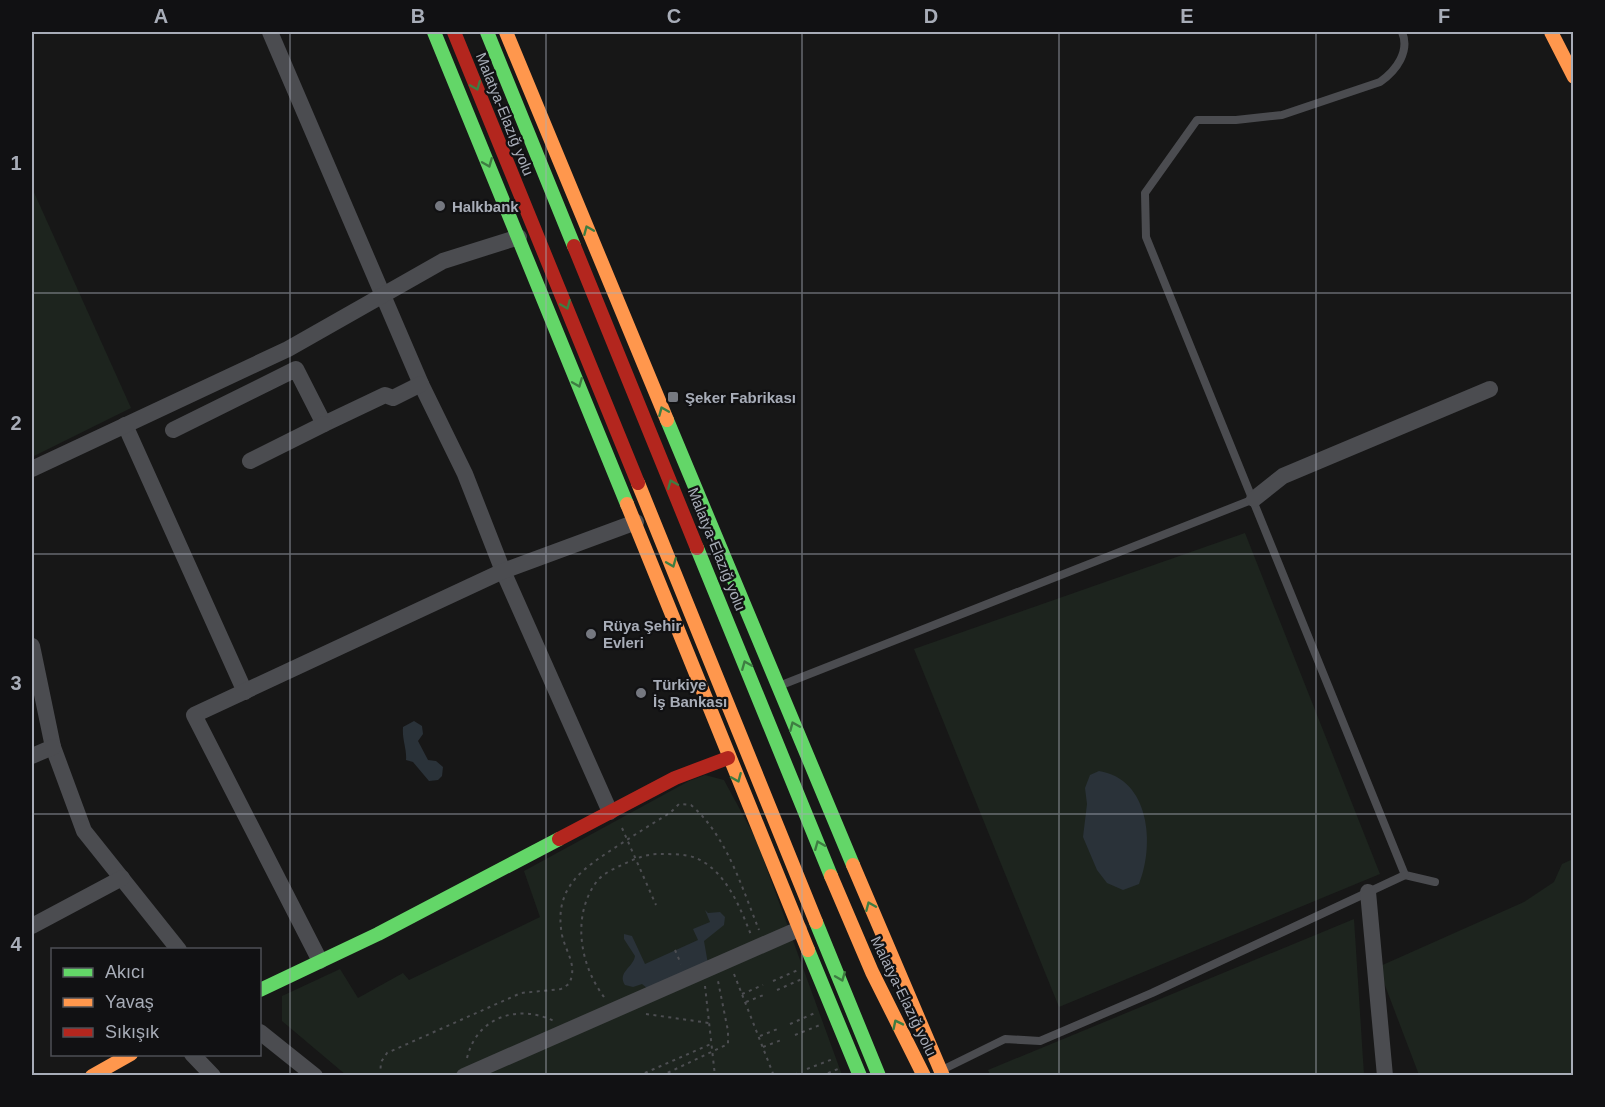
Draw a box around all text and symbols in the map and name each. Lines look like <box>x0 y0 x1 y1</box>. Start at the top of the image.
text: A <box>154 5 168 27</box>
text: B <box>411 5 425 27</box>
text: C <box>667 5 681 27</box>
text: D <box>924 5 938 27</box>
text: E <box>1180 5 1194 27</box>
text: F <box>1438 5 1450 27</box>
street label: Malatya-Elazığ yolu <box>473 50 537 178</box>
one-way arrow <box>469 79 481 90</box>
text: 1 <box>10 152 22 174</box>
one-way arrow <box>481 157 493 168</box>
place label: Halkbank <box>452 198 519 215</box>
marker: Halkbank <box>433 199 447 213</box>
one-way arrow <box>583 226 595 237</box>
one-way arrow <box>559 299 571 310</box>
one-way arrow <box>571 376 583 387</box>
place label: Şeker Fabrikası <box>685 389 796 406</box>
marker: Şeker Fabrikası <box>666 390 680 404</box>
one-way arrow <box>658 406 670 417</box>
text: 2 <box>10 412 22 434</box>
one-way arrow <box>667 479 679 490</box>
street label: Malatya-Elazığ yolu <box>685 485 749 613</box>
one-way arrow <box>665 557 677 568</box>
place label: Rüya Şehir Evleri <box>603 617 682 651</box>
marker: Rüya Şehir Evleri <box>584 627 598 641</box>
one-way arrow <box>741 660 753 671</box>
text: 3 <box>10 672 22 694</box>
place label: Türkiye İş Bankası <box>653 676 727 710</box>
marker: Türkiye İş Bankası <box>634 686 648 700</box>
one-way arrow <box>789 722 801 733</box>
one-way arrow <box>730 772 742 783</box>
one-way arrow <box>814 841 826 852</box>
one-way arrow <box>865 902 877 913</box>
text: 4 <box>10 933 22 955</box>
street label: Malatya-Elazığ yolu <box>868 933 940 1059</box>
legend <box>51 948 261 1056</box>
text: Akıcı <box>105 962 145 982</box>
one-way arrow <box>834 971 846 982</box>
text: Yavaş <box>105 992 154 1012</box>
one-way arrow <box>893 1019 904 1030</box>
text: Sıkışık <box>105 1022 160 1042</box>

